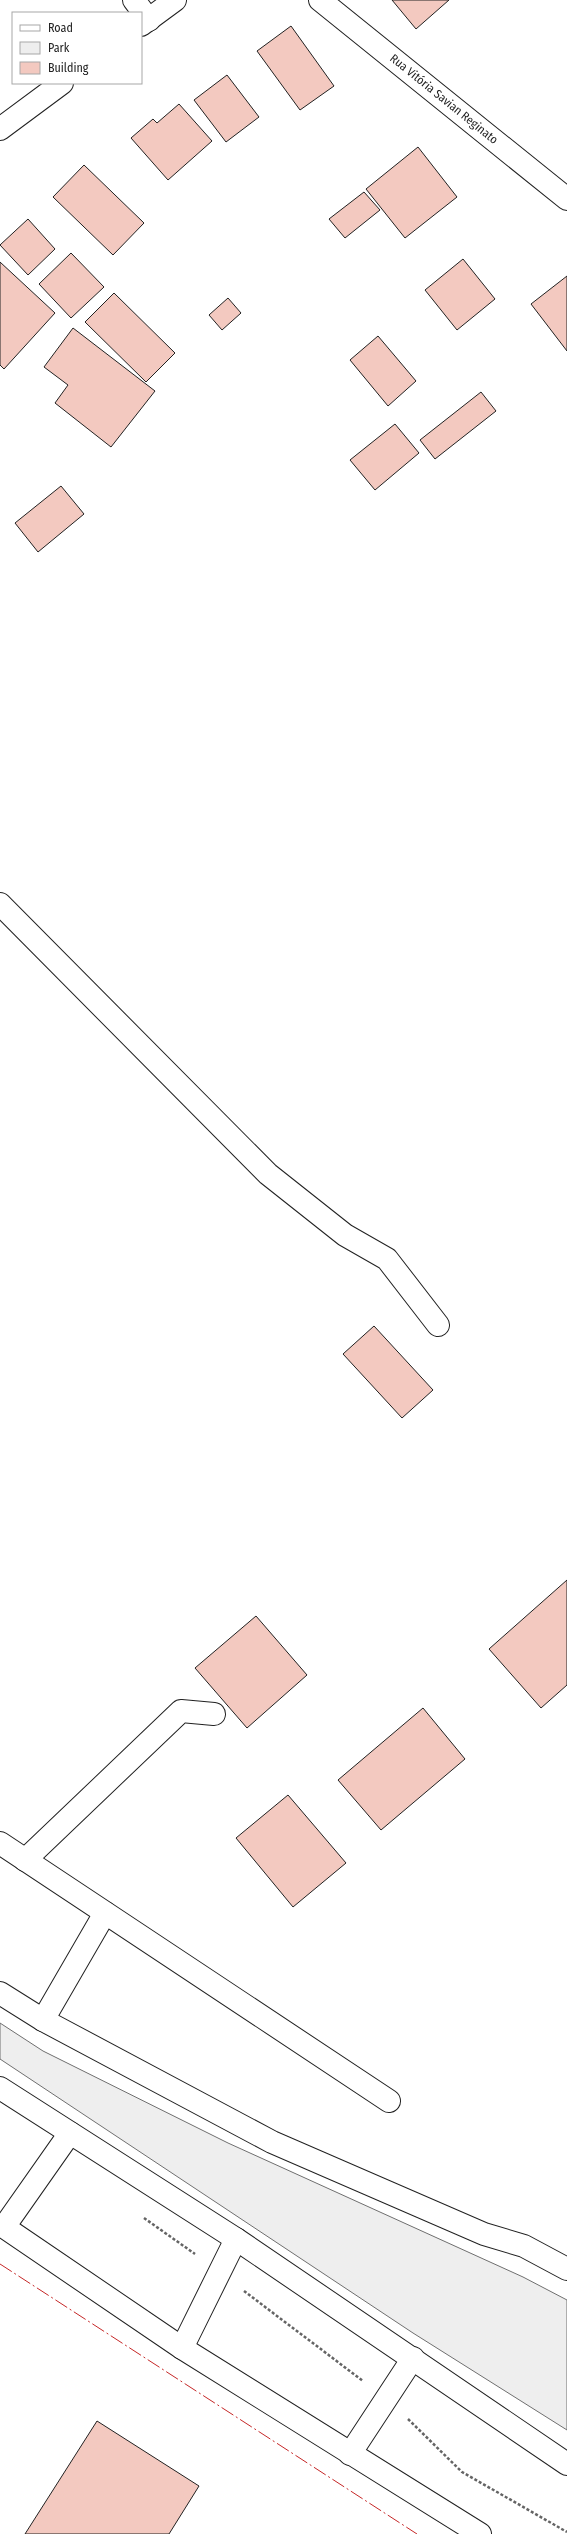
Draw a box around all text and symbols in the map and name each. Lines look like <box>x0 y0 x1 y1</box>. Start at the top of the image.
legend <box>12 12 142 84</box>
text: Road <box>48 21 73 35</box>
text: Park <box>48 41 70 55</box>
street label: Rua Vitória Savian Reginato <box>387 51 501 147</box>
text: Building <box>48 61 89 75</box>

